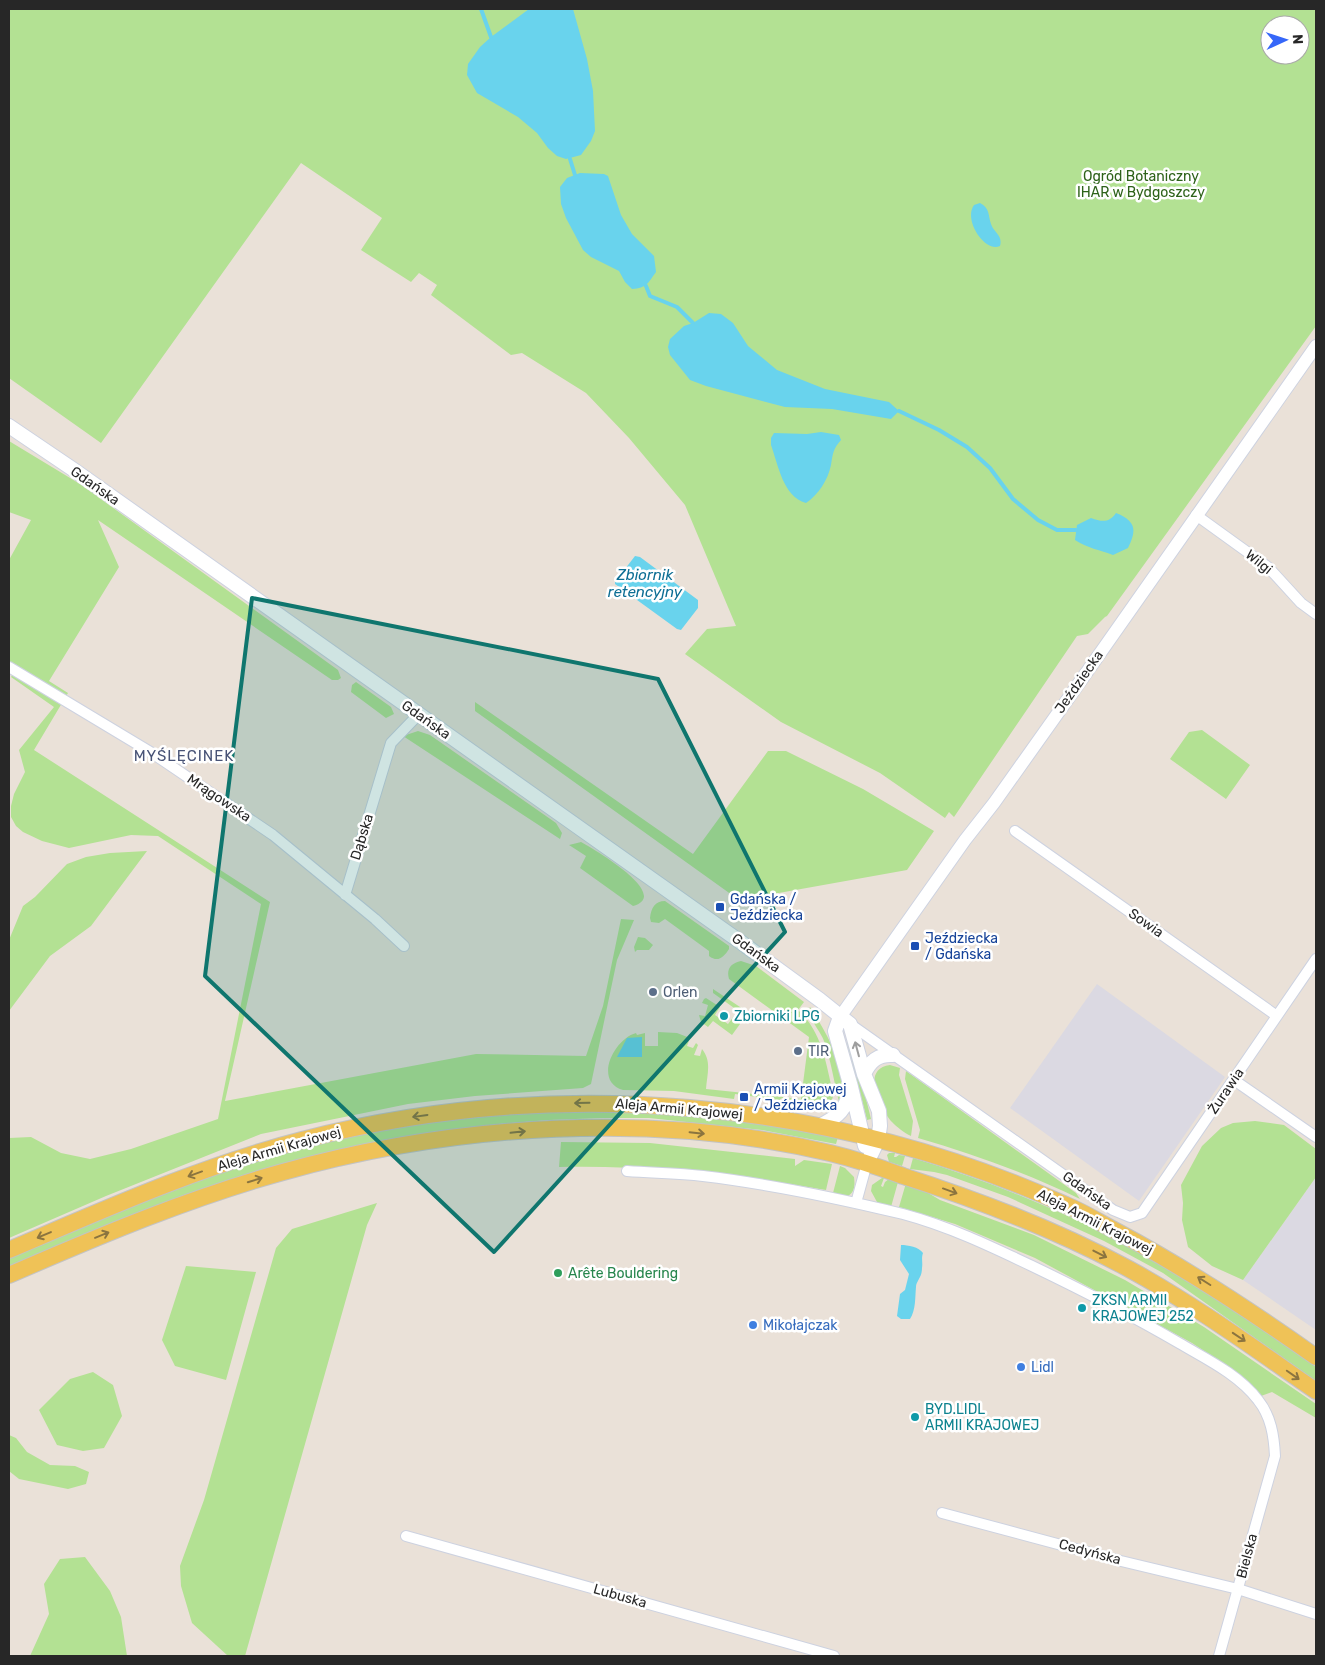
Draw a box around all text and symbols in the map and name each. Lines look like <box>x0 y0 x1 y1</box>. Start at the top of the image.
north arrow <box>1260 15 1310 65</box>
text: N <box>1289 34 1306 45</box>
park label: Ogród Botaniczny IHAR w Bydgoszczy <box>1077 168 1205 201</box>
street label: Gdańska <box>67 463 123 509</box>
street label: Wilgi <box>1242 546 1276 578</box>
water label: Zbiornik retencyjny <box>608 566 683 601</box>
street label: Jeździecka <box>1051 647 1107 717</box>
street label: Gdańska <box>398 697 454 743</box>
district label: MYŚLĘCINEK <box>134 747 234 765</box>
street label: Mrągowska <box>184 770 254 826</box>
street label: Dąbska <box>347 812 377 862</box>
place label: Gdańska / Jeździecka <box>730 891 803 924</box>
marker: Gdańska / Jeździecka <box>714 901 726 913</box>
street label: Sowia <box>1125 905 1167 941</box>
street label: Gdańska <box>728 930 784 976</box>
place label: Jeździecka / Gdańska <box>925 930 998 963</box>
marker: Jeździecka / Gdańska <box>909 940 921 952</box>
place label: Orlen <box>663 984 698 1001</box>
marker: Orlen <box>647 986 659 998</box>
place label: Zbiorniki LPG <box>734 1008 820 1025</box>
marker: Zbiorniki LPG <box>718 1010 730 1022</box>
one-way arrow <box>852 1042 861 1058</box>
place label: TIR <box>808 1043 829 1060</box>
marker: TIR <box>792 1045 804 1057</box>
street label: Żurawia <box>1204 1065 1248 1117</box>
place label: Armii Krajowej / Jeździecka <box>754 1081 847 1114</box>
marker: Armii Krajowej / Jeździecka <box>738 1091 750 1103</box>
street label: Aleja Armii Krajowej <box>615 1095 743 1123</box>
one-way arrow <box>574 1098 590 1108</box>
one-way arrow <box>412 1112 428 1122</box>
street label: Aleja Armii Krajowej <box>215 1123 343 1175</box>
one-way arrow <box>509 1127 525 1137</box>
one-way arrow <box>689 1128 705 1138</box>
street label: Gdańska <box>1059 1168 1115 1214</box>
one-way arrow <box>188 1170 203 1179</box>
one-way arrow <box>246 1175 262 1185</box>
street label: Aleja Armii Krajowej <box>1034 1185 1156 1259</box>
one-way arrow <box>942 1187 957 1196</box>
one-way arrow <box>37 1230 52 1240</box>
one-way arrow <box>94 1230 109 1240</box>
one-way arrow <box>1092 1250 1107 1259</box>
place label: Arête Bouldering <box>568 1265 678 1282</box>
marker: Arête Bouldering <box>552 1267 564 1279</box>
one-way arrow <box>1197 1276 1211 1286</box>
place label: ZKSN ARMII KRAJOWEJ 252 <box>1092 1292 1194 1325</box>
marker: ZKSN ARMII KRAJOWEJ 252 <box>1076 1302 1088 1314</box>
place label: Mikołajczak <box>763 1317 838 1334</box>
marker: Mikołajczak <box>747 1319 759 1331</box>
one-way arrow <box>1232 1332 1246 1342</box>
place label: Lidl <box>1031 1359 1054 1376</box>
marker: Lidl <box>1015 1361 1027 1373</box>
one-way arrow <box>1286 1370 1300 1380</box>
place label: BYD.LIDL ARMII KRAJOWEJ <box>925 1401 1039 1434</box>
marker: BYD.LIDL ARMII KRAJOWEJ <box>909 1411 921 1423</box>
street label: Bielska <box>1233 1532 1261 1580</box>
street label: Cedyńska <box>1057 1536 1123 1568</box>
street label: Lubuska <box>591 1580 649 1612</box>

